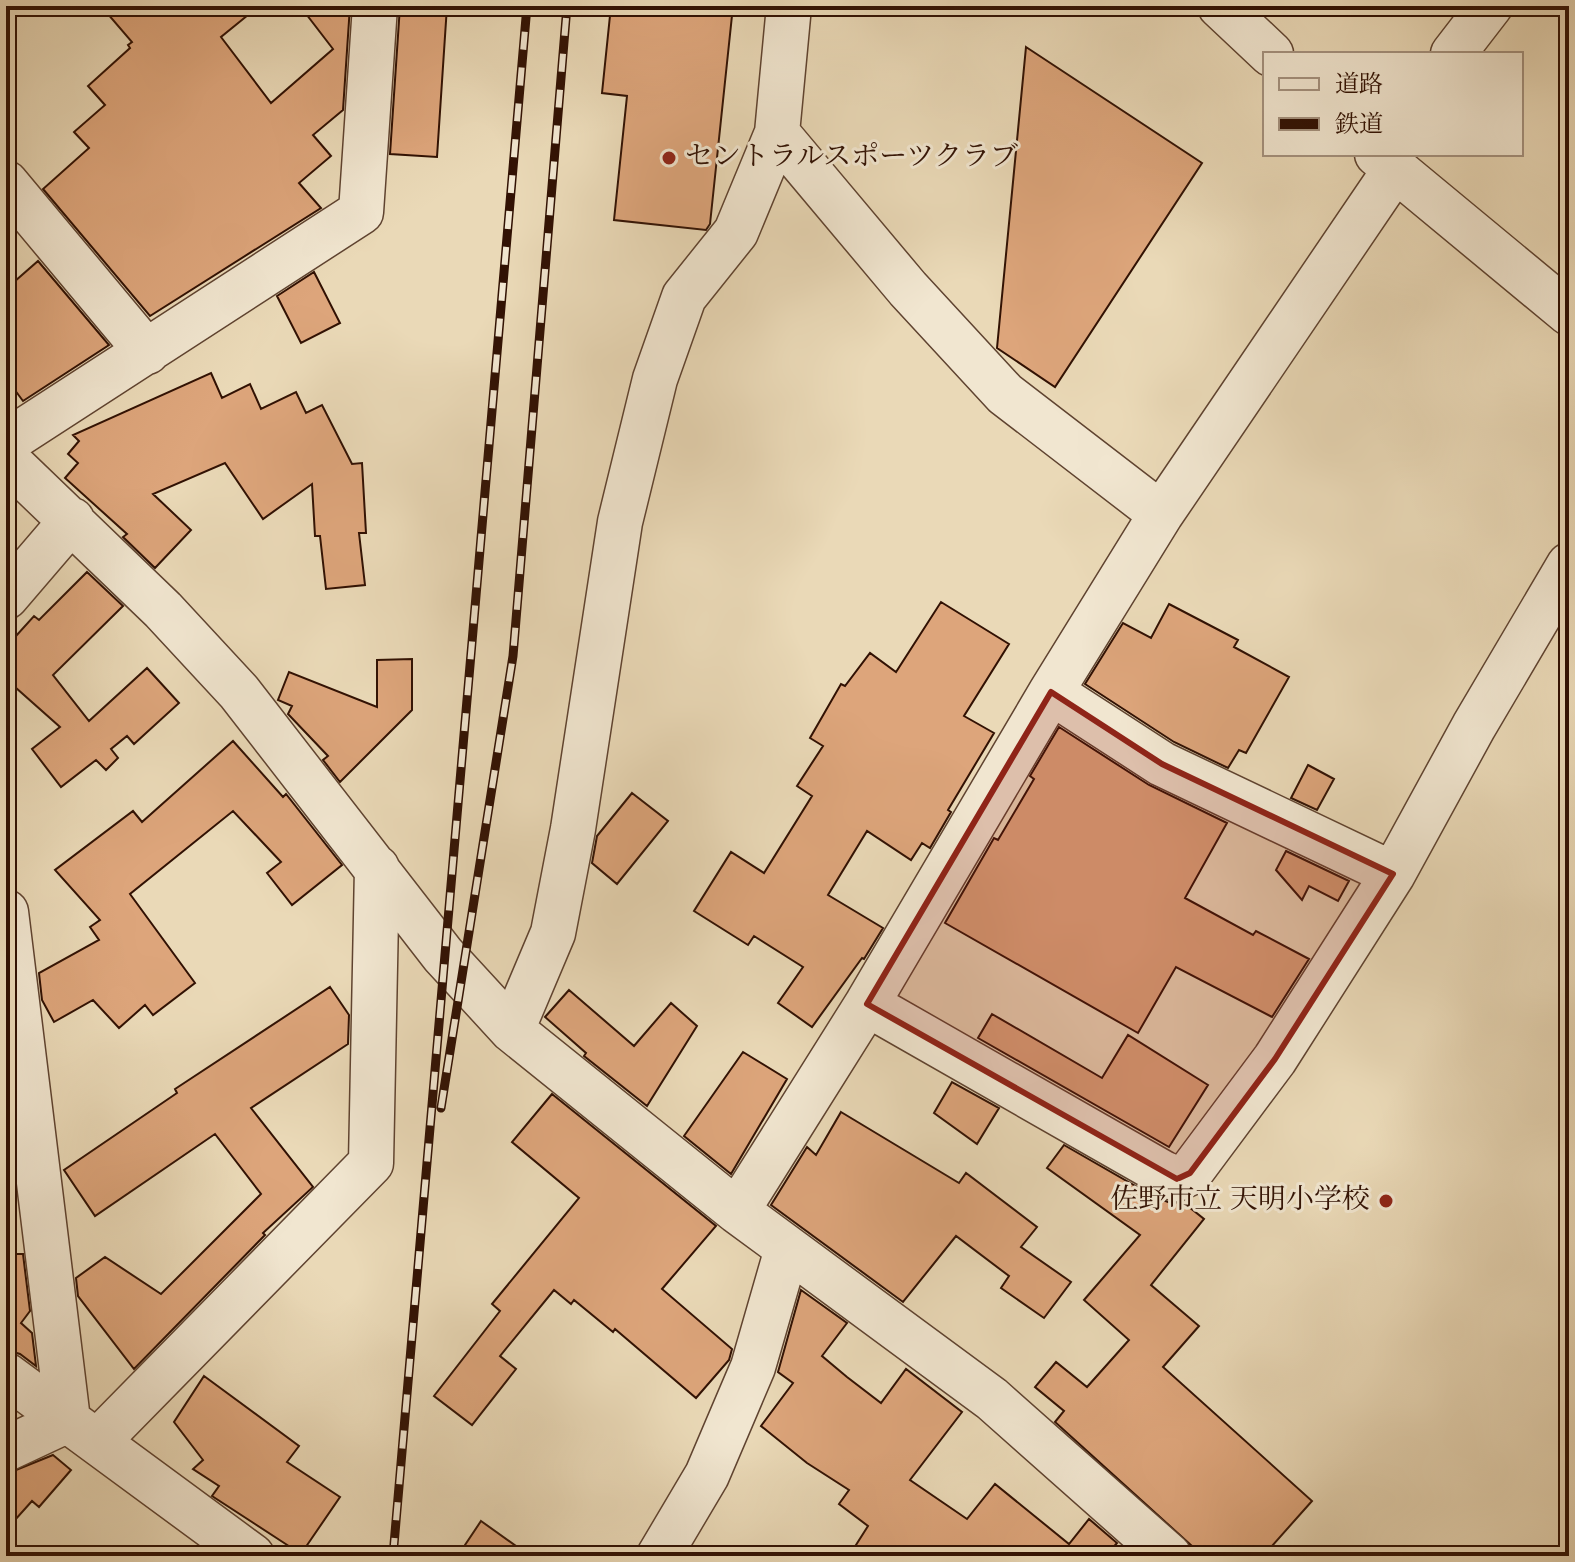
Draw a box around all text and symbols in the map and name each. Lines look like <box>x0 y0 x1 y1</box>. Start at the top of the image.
legend <box>1263 52 1523 156</box>
text: 道路 <box>1335 71 1383 98</box>
text: 鉄道 <box>1335 111 1383 138</box>
place label: セントラルスポーツクラブ <box>685 142 1018 172</box>
marker: セントラルスポーツクラブ <box>660 149 678 167</box>
place label: 佐野市立 天明小学校 <box>1110 1184 1370 1215</box>
marker: 佐野市立 天明小学校 <box>1377 1192 1395 1210</box>

